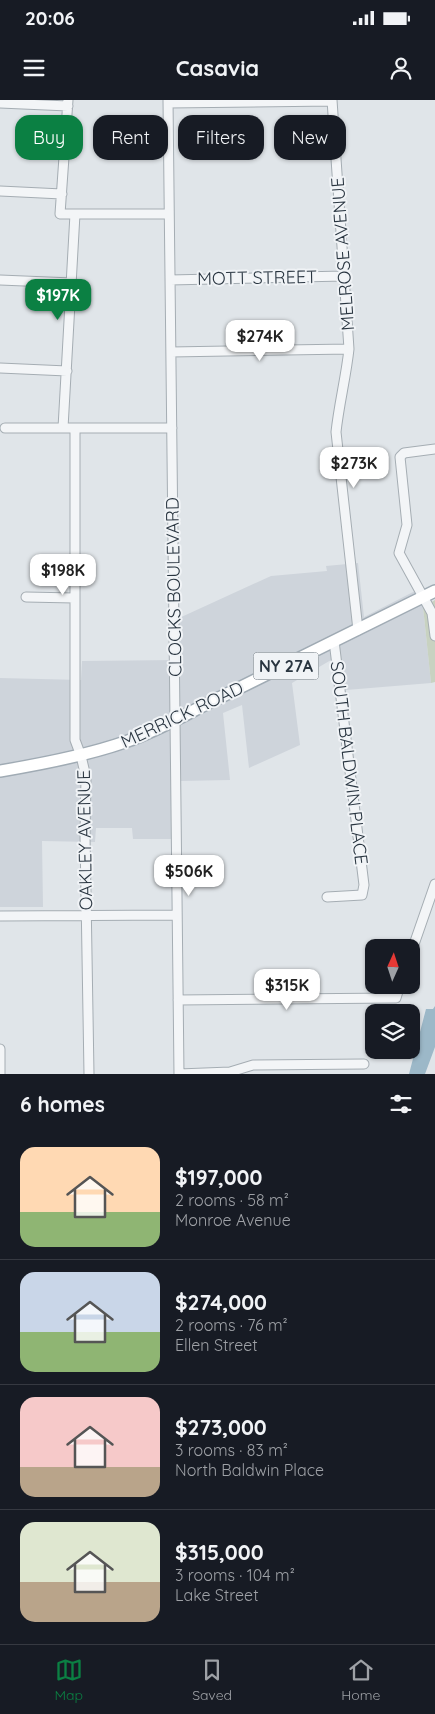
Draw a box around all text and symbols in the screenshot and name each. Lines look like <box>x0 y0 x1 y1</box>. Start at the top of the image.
text: 20:06 <box>25 6 75 30</box>
icon: menu <box>20 54 48 82</box>
text: Casavia <box>176 54 259 82</box>
icon: person <box>387 54 415 82</box>
chip: Buy <box>15 115 83 160</box>
chip: Rent <box>93 115 168 160</box>
chip: Filters <box>178 115 264 160</box>
chip: New <box>274 115 346 160</box>
street label: MELROSE AVENUE <box>326 176 359 332</box>
street label: MOTT STREET <box>197 265 317 290</box>
pin: $197K <box>23 278 93 321</box>
text: $197K <box>36 285 80 305</box>
pin: $274K <box>225 320 295 362</box>
text: $274K <box>237 326 283 346</box>
pin: $273K <box>319 446 389 489</box>
text: $273K <box>331 453 377 473</box>
street label: CLOCKS BOULEVARD <box>160 497 187 677</box>
pin: $198K <box>28 554 98 596</box>
text: $198K <box>41 560 85 580</box>
road number: NY 27A <box>254 652 318 680</box>
street label: SOUTH BALDWIN PLACE <box>326 660 373 866</box>
street label: MERRICK ROAD <box>117 676 247 753</box>
street label: OAKLEY AVENUE <box>72 770 97 911</box>
pin: $506K <box>154 854 224 897</box>
text: $506K <box>165 861 213 881</box>
north arrow <box>365 939 420 994</box>
map controls <box>365 939 420 1059</box>
pin: $315K <box>252 968 322 1011</box>
text: $315K <box>265 975 309 995</box>
button: layers <box>365 1004 420 1059</box>
icon: filters <box>387 1090 415 1118</box>
text: 6 homes <box>20 1091 105 1117</box>
text: $197,000 <box>175 1164 262 1190</box>
icon: home <box>60 1167 120 1227</box>
text: 2 rooms · 58 m² <box>175 1190 289 1210</box>
text: Monroe Avenue <box>175 1210 291 1230</box>
text: $274,000 <box>175 1289 267 1315</box>
icon: home <box>60 1292 120 1352</box>
text: 2 rooms · 76 m² <box>175 1315 288 1335</box>
text: Ellen Street <box>175 1335 258 1355</box>
text: $273,000 <box>175 1414 267 1440</box>
icon: home <box>60 1417 120 1477</box>
text: 3 rooms · 83 m² <box>175 1440 288 1460</box>
text: North Baldwin Place <box>175 1460 324 1480</box>
text: $315,000 <box>175 1539 264 1565</box>
icon: home <box>60 1542 120 1602</box>
text: 3 rooms · 104 m² <box>175 1565 295 1585</box>
text: Lake Street <box>175 1585 259 1605</box>
tab: Map <box>55 1656 83 1704</box>
tab: Saved <box>192 1656 232 1704</box>
tab: Home <box>341 1656 380 1704</box>

